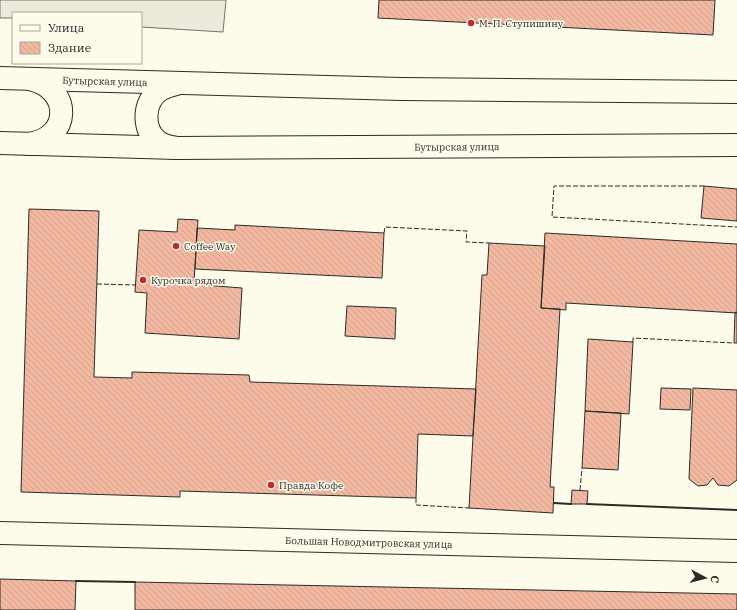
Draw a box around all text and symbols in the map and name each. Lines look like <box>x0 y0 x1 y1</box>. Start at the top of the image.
legend <box>12 12 142 64</box>
place label: М. П. Ступишину <box>479 17 564 30</box>
marker: М. П. Ступишину <box>466 18 476 28</box>
text: Улица <box>48 20 85 35</box>
text: Здание <box>48 40 91 55</box>
street label: Бутырская улица <box>62 73 148 89</box>
street label: Бутырская улица <box>414 140 500 153</box>
place label: Coffee Way <box>184 240 236 253</box>
marker: Coffee Way <box>171 241 181 251</box>
place label: Курочка рядом <box>151 274 226 287</box>
marker: Курочка рядом <box>138 275 148 285</box>
place label: Правда Кофе <box>279 479 343 492</box>
marker: Правда Кофе <box>266 480 276 490</box>
street label: Большая Новодмитровская улица <box>285 533 453 551</box>
north arrow <box>685 558 725 598</box>
text: С <box>708 575 722 584</box>

